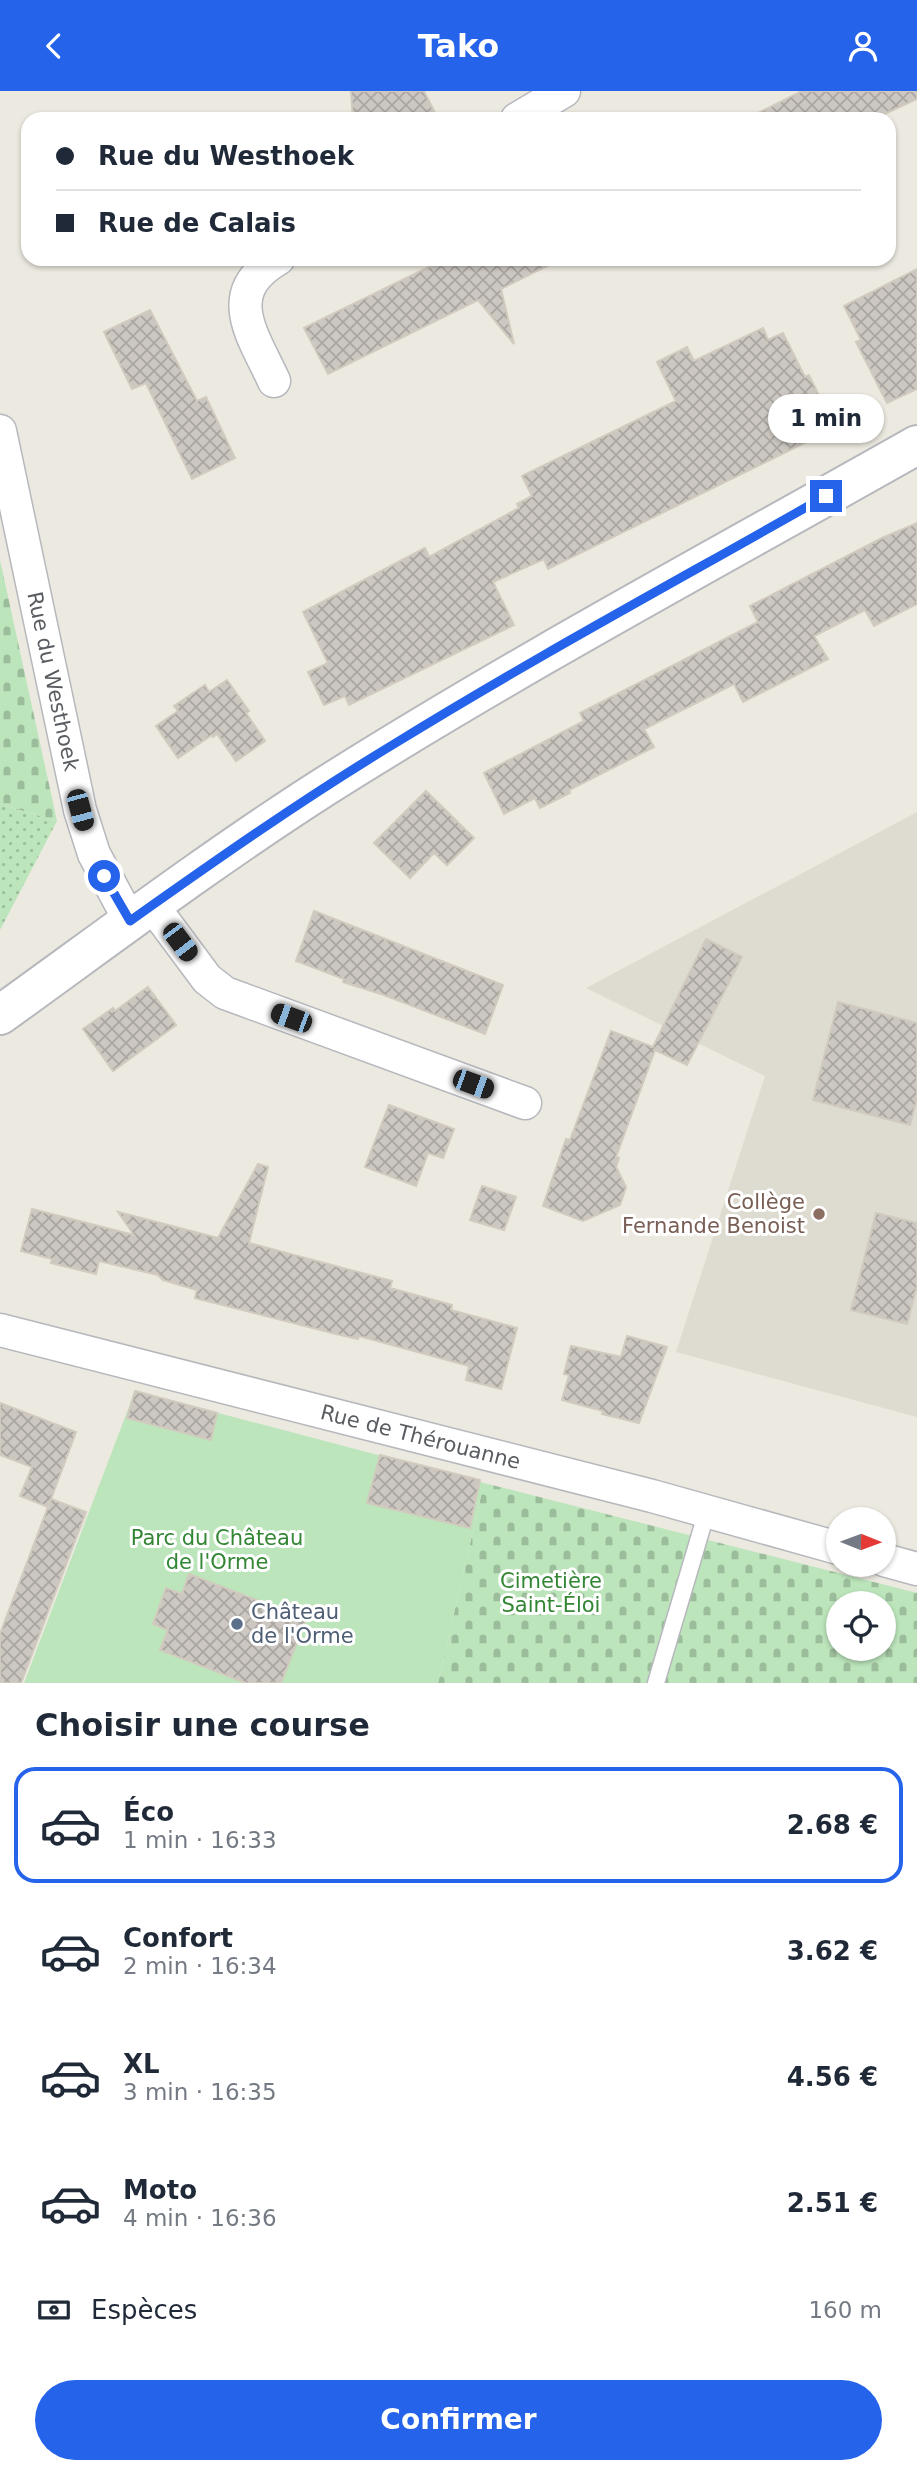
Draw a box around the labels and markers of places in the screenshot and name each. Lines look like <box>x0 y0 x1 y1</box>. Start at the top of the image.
place label: Collège Fernande Benoist <box>622 1190 805 1238</box>
marker: Collège Fernande Benoist <box>811 1206 827 1222</box>
place label: Château de l'Orme <box>251 1600 354 1648</box>
marker: Château de l'Orme <box>229 1616 245 1632</box>

